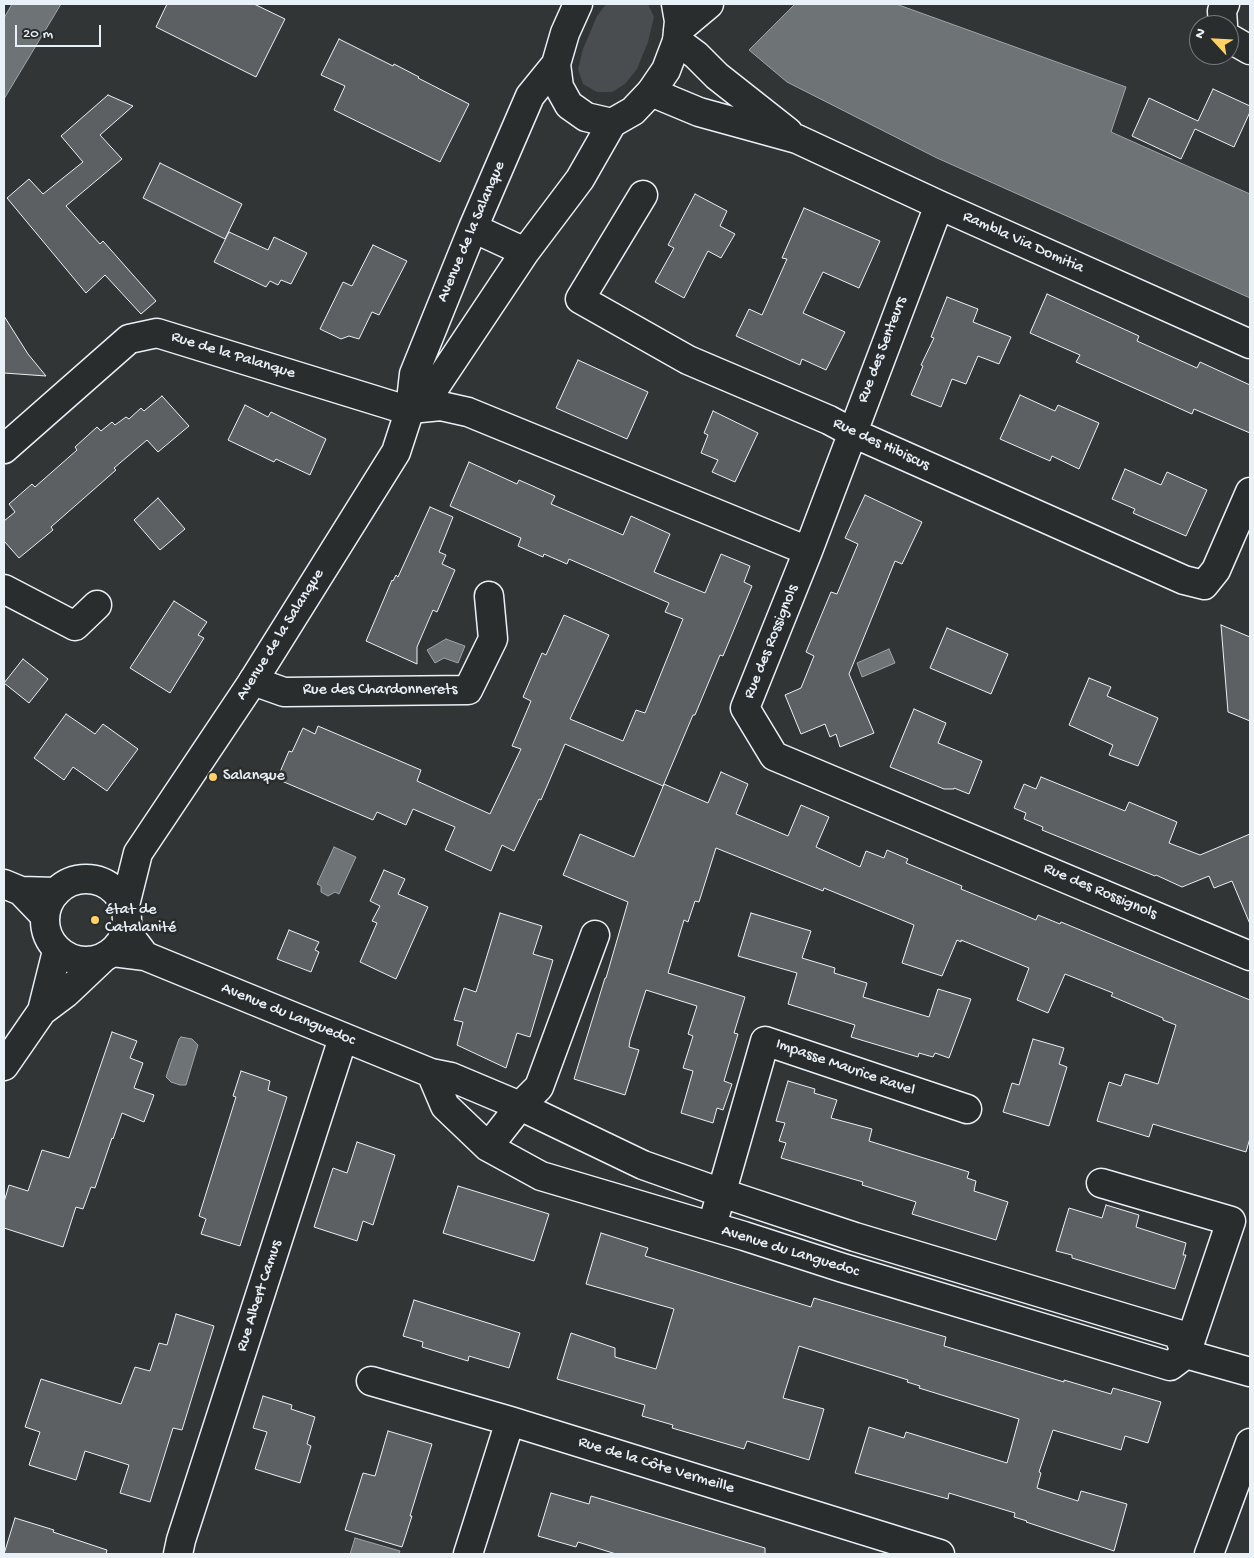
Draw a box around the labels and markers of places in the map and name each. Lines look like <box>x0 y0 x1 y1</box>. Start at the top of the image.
place label: Salanque <box>223 767 285 787</box>
marker: Salanque <box>207 771 219 783</box>
place label: état de Catalanité <box>105 901 176 939</box>
marker: état de Catalanité <box>89 914 101 926</box>

